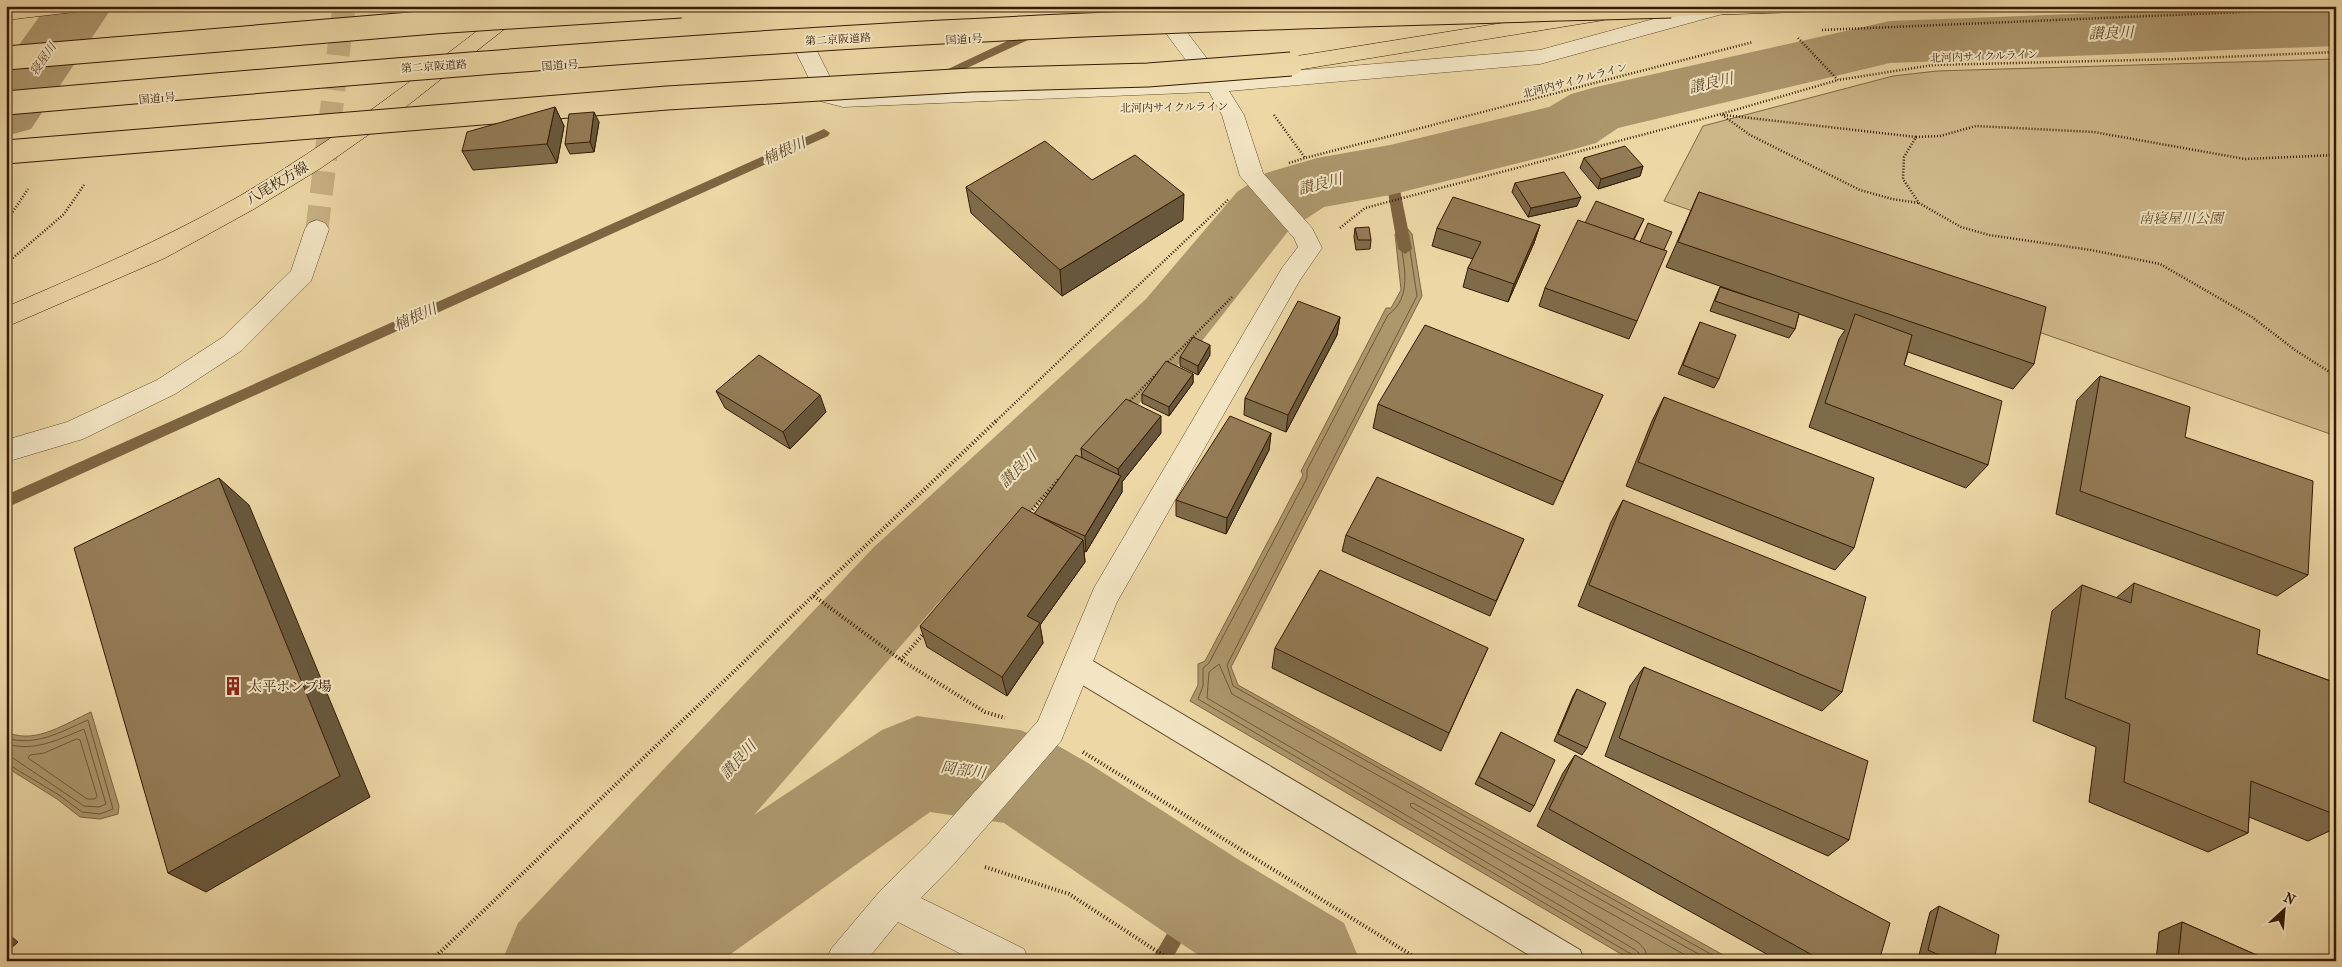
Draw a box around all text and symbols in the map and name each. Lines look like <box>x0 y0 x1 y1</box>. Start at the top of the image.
water label: 讃良川 <box>2088 23 2136 43</box>
street label: 第二京阪道路 <box>805 31 871 48</box>
street label: 国道1号 <box>945 32 983 47</box>
water label: 寝屋川 <box>27 39 60 78</box>
street label: 北河内サイクルライン <box>1930 48 2038 65</box>
street label: 第二京阪道路 <box>401 58 467 75</box>
street label: 国道1号 <box>541 58 579 73</box>
street label: 北河内サイクルライン <box>1521 60 1629 101</box>
water label: 讃良川 <box>1687 69 1737 97</box>
street label: 国道1号 <box>138 90 176 107</box>
street label: 北河内サイクルライン <box>1120 100 1228 115</box>
water label: 楠根川 <box>760 133 810 168</box>
street label: 八尾枚方線 <box>243 158 312 209</box>
water label: 讃良川 <box>1296 169 1346 198</box>
park label: 南寝屋川公園 <box>2139 210 2225 227</box>
water label: 楠根川 <box>391 299 441 334</box>
water label: 讃良川 <box>996 446 1042 491</box>
building icon: 太平ポンプ場 <box>222 675 244 697</box>
place label: 太平ポンプ場 <box>248 678 332 695</box>
water label: 讃良川 <box>716 736 761 783</box>
water label: 岡部川 <box>939 758 989 782</box>
north arrow <box>2260 884 2310 934</box>
text: N <box>2281 889 2298 909</box>

